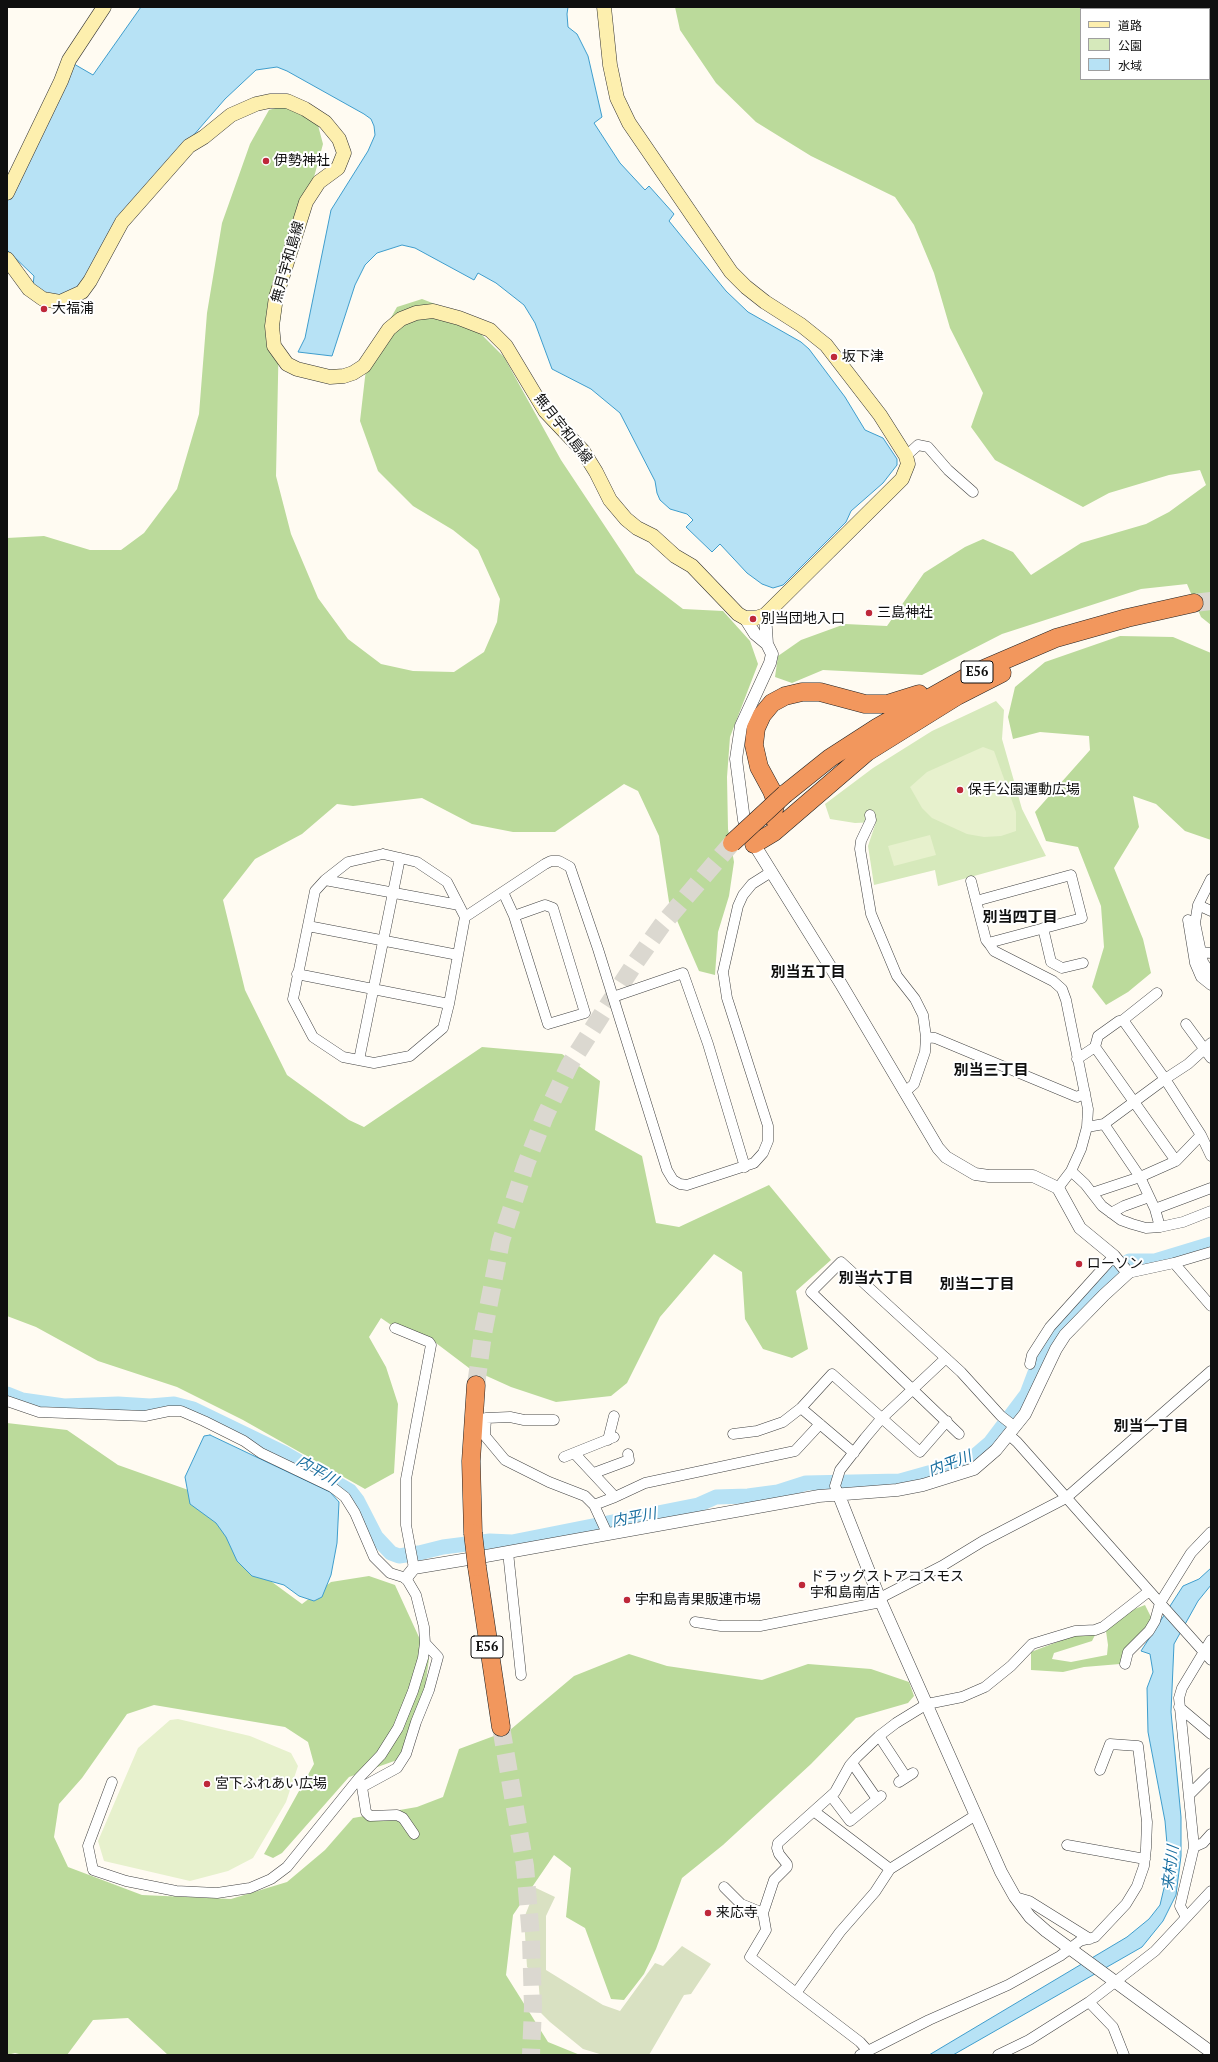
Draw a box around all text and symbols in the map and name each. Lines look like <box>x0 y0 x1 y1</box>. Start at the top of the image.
legend <box>1080 8 1210 80</box>
text: 道路 <box>1118 18 1142 33</box>
text: 公園 <box>1118 38 1142 53</box>
text: 水域 <box>1118 58 1142 73</box>
place label: 伊勢神社 <box>274 153 330 169</box>
marker: 伊勢神社 <box>261 156 271 166</box>
street label: 無月宇和島線 <box>268 219 308 305</box>
place label: 大福浦 <box>52 301 94 317</box>
marker: 大福浦 <box>39 304 49 314</box>
place label: 坂下津 <box>842 349 884 365</box>
marker: 坂下津 <box>829 352 839 362</box>
street label: 無月宇和島線 <box>531 391 595 467</box>
place label: 三島神社 <box>877 605 933 621</box>
marker: 三島神社 <box>864 608 874 618</box>
place label: 別当団地入口 <box>761 611 845 627</box>
marker: 別当団地入口 <box>748 614 758 624</box>
road number: E56 <box>961 661 993 683</box>
place label: 保手公園運動広場 <box>968 782 1080 798</box>
marker: 保手公園運動広場 <box>955 785 965 795</box>
district label: 別当四丁目 <box>983 909 1057 927</box>
district label: 別当五丁目 <box>771 964 845 982</box>
district label: 別当三丁目 <box>954 1062 1028 1080</box>
place label: ローソン <box>1087 1256 1143 1272</box>
marker: ローソン <box>1074 1259 1084 1269</box>
district label: 別当六丁目 <box>839 1270 913 1288</box>
district label: 別当二丁目 <box>940 1276 1014 1294</box>
district label: 別当一丁目 <box>1114 1418 1188 1436</box>
water label: 内平川 <box>926 1448 974 1480</box>
water label: 内平川 <box>293 1452 341 1490</box>
water label: 内平川 <box>610 1505 658 1531</box>
place label: ドラッグストアコスモス 宇和島南店 <box>810 1569 964 1602</box>
marker: ドラッグストアコスモス 宇和島南店 <box>797 1580 807 1590</box>
place label: 宇和島青果販連市場 <box>635 1592 761 1608</box>
marker: 宇和島青果販連市場 <box>622 1595 632 1605</box>
road number: E56 <box>471 1636 503 1658</box>
place label: 宮下ふれあい広場 <box>215 1776 327 1792</box>
marker: 宮下ふれあい広場 <box>202 1779 212 1789</box>
water label: 来村川 <box>1159 1845 1183 1891</box>
place label: 来応寺 <box>716 1905 758 1921</box>
marker: 来応寺 <box>703 1908 713 1918</box>

